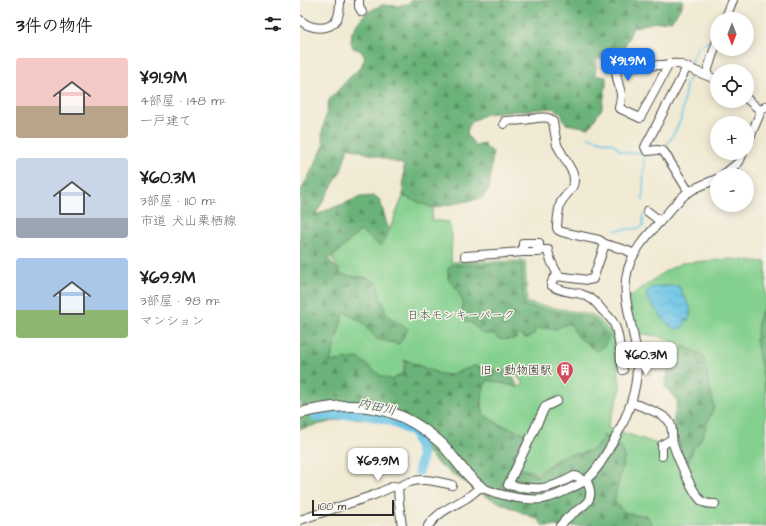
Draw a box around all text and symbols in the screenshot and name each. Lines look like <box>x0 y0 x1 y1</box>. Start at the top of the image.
north arrow <box>710 12 754 56</box>
map controls <box>710 12 754 212</box>
icon: filters <box>262 13 284 35</box>
text: 3件の物件 <box>16 14 93 38</box>
pin: ¥91.9M <box>595 48 661 82</box>
text: ¥91.9M <box>610 52 646 70</box>
button: locate <box>710 64 754 108</box>
text: ¥91.9M <box>140 66 187 90</box>
icon: home <box>48 74 96 122</box>
text: 4部屋 · 148 m² <box>140 92 226 110</box>
text: 一戸建て <box>140 112 192 130</box>
button: + <box>710 116 754 160</box>
text: ¥60.3M <box>140 166 196 190</box>
button: − <box>710 168 754 212</box>
icon: home <box>48 174 96 222</box>
text: 3部屋 · 110 m² <box>140 192 217 210</box>
text: 市道 犬山栗栖線 <box>140 212 236 230</box>
text: ¥69.9M <box>140 266 196 290</box>
icon: home <box>48 274 96 322</box>
text: 3部屋 · 98 m² <box>140 292 221 310</box>
park label: 日本モンキーパーク <box>407 307 515 324</box>
text: マンション <box>140 312 204 330</box>
pin: ¥60.3M <box>613 342 679 376</box>
text: ¥60.3M <box>625 346 667 364</box>
building icon: 旧・動物園駅 <box>555 360 575 385</box>
place label: 旧・動物園駅 <box>480 362 552 379</box>
water label: 内田川 <box>356 394 398 420</box>
pin: ¥69.9M <box>345 448 411 482</box>
text: ¥69.9M <box>357 452 399 470</box>
scale bar <box>312 498 394 517</box>
text: 100 m <box>318 499 346 514</box>

